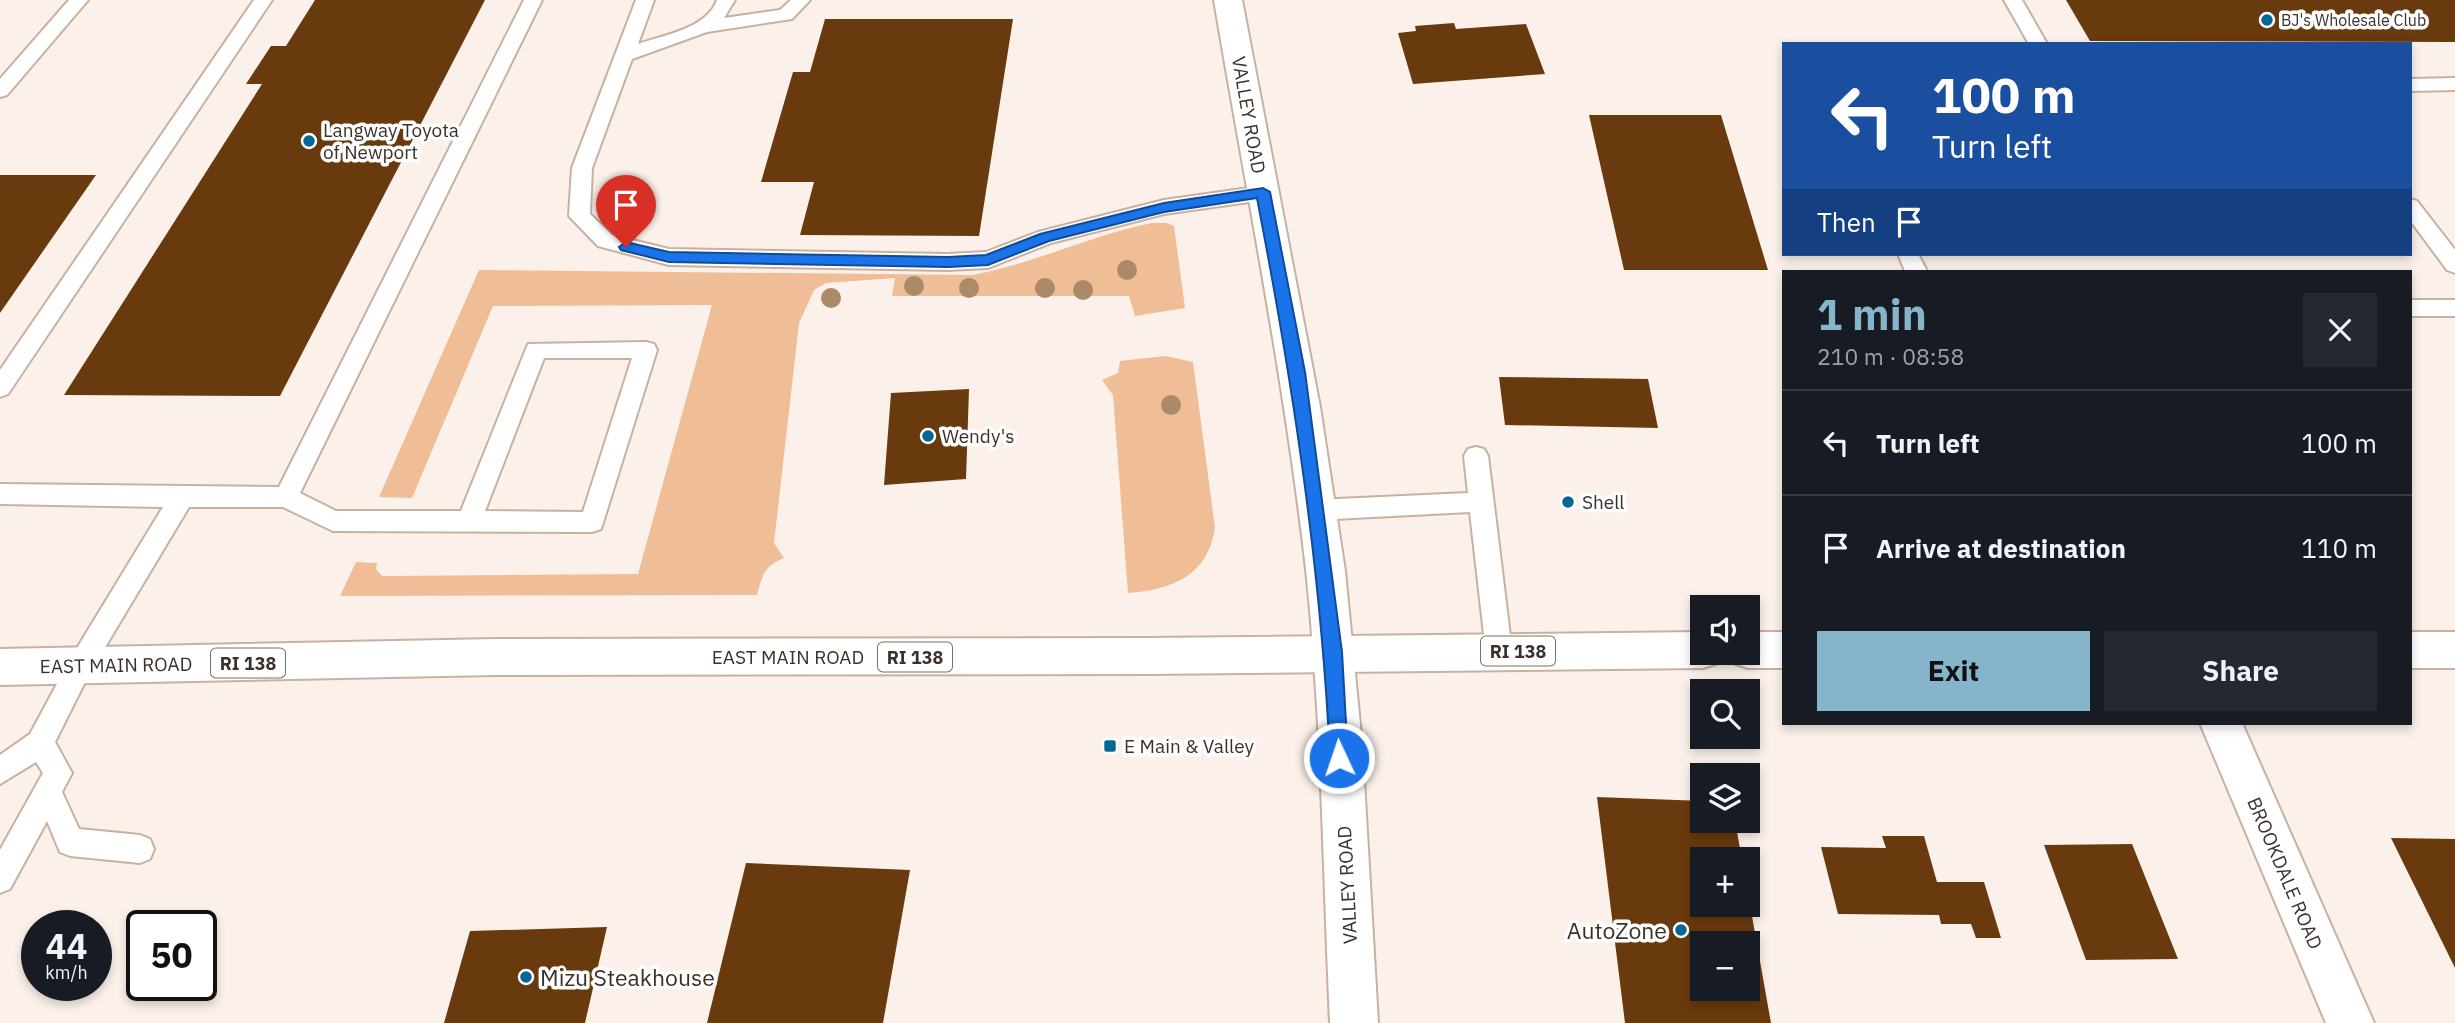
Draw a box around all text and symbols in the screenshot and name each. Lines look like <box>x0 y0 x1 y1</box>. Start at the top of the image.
place label: BJ's Wholesale Club <box>2281 10 2426 30</box>
marker: BJ's Wholesale Club <box>2259 12 2275 28</box>
street label: VALLEY ROAD <box>1227 55 1271 175</box>
text: 100 m <box>1932 63 2076 126</box>
icon: left <box>1817 70 1908 161</box>
place label: Langway Toyota of Newport <box>323 118 459 164</box>
text: Turn left <box>1932 125 2052 167</box>
marker: Langway Toyota of Newport <box>301 133 317 149</box>
pin <box>596 175 656 247</box>
icon: arrive <box>607 186 645 224</box>
icon: arrive <box>1890 203 1928 241</box>
text: Then <box>1817 205 1876 239</box>
text: 1 min <box>1817 287 1927 342</box>
button: close <box>2303 293 2377 367</box>
text: 210 m · 08:58 <box>1817 341 1964 371</box>
place label: Wendy's <box>942 424 1015 448</box>
icon: left <box>1817 424 1855 462</box>
text: Turn left <box>1876 426 1979 460</box>
text: 100 m <box>2301 426 2377 460</box>
marker: Wendy's <box>920 428 936 444</box>
place label: Shell <box>1582 490 1625 514</box>
marker: Shell <box>1560 494 1576 510</box>
icon: arrive <box>1817 529 1855 567</box>
text: Arrive at destination <box>1876 531 2126 565</box>
text: 110 m <box>2301 531 2377 565</box>
map controls <box>1690 595 1760 1001</box>
button: sound <box>1690 595 1760 665</box>
button: Exit <box>1817 631 2090 711</box>
button: Share <box>2104 631 2377 711</box>
road number: RI 138 <box>1481 636 1555 666</box>
road number: RI 138 <box>878 642 952 672</box>
street label: EAST MAIN ROAD <box>712 645 864 669</box>
road number: RI 138 <box>211 648 285 678</box>
street label: EAST MAIN ROAD <box>40 652 192 678</box>
button: search <box>1690 679 1760 749</box>
position arrow <box>1302 721 1376 795</box>
place label: E Main & Valley <box>1124 734 1255 758</box>
marker: E Main & Valley <box>1102 738 1118 754</box>
button: layers <box>1690 763 1760 833</box>
street label: BROOKDALE ROAD <box>2242 793 2328 953</box>
street label: VALLEY ROAD <box>1332 825 1362 945</box>
button: + <box>1690 847 1760 917</box>
speed limit sign: 50 <box>126 910 217 1001</box>
place label: AutoZone <box>1567 915 1667 945</box>
marker: AutoZone <box>1673 922 1689 938</box>
text: 44 <box>45 923 88 969</box>
button: − <box>1690 931 1760 1001</box>
text: km/h <box>45 961 88 984</box>
place label: Mizu Steakhouse <box>540 962 715 992</box>
marker: Mizu Steakhouse <box>518 969 534 985</box>

